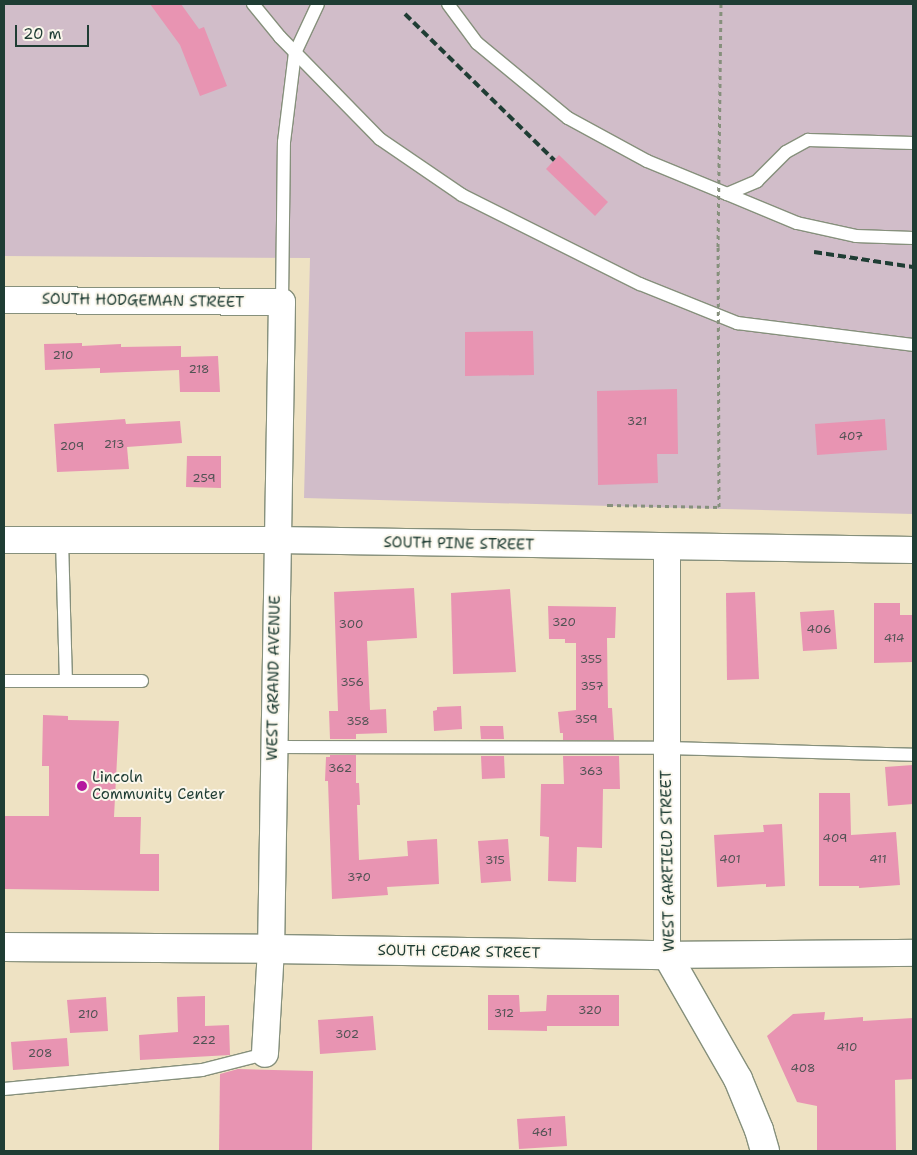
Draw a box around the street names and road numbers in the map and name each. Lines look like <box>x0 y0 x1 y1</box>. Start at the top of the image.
street label: SOUTH HODGEMAN STREET <box>42 290 244 312</box>
street label: SOUTH PINE STREET <box>383 534 535 554</box>
street label: WEST GRAND AVENUE <box>264 595 284 761</box>
street label: WEST GARFIELD STREET <box>657 770 679 952</box>
street label: SOUTH CEDAR STREET <box>377 942 541 962</box>

